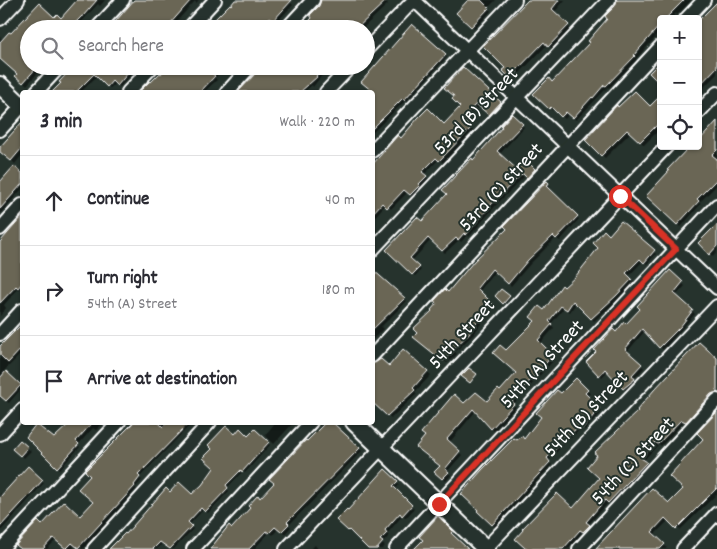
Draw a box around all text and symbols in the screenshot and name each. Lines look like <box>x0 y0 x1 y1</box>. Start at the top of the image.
map controls <box>657 15 702 150</box>
button: + <box>657 15 702 60</box>
search box <box>20 20 375 75</box>
icon: search <box>38 34 66 62</box>
text: Search here <box>78 34 164 61</box>
button: − <box>657 60 702 105</box>
street label: 53rd (B) Street <box>428 62 526 162</box>
button: locate <box>657 105 702 150</box>
text: 3 min <box>40 108 82 138</box>
text: Walk · 220 m <box>280 111 355 134</box>
street label: 53rd (C) Street <box>453 137 551 239</box>
route start <box>609 185 632 208</box>
icon: ahead <box>40 187 68 215</box>
text: Continue <box>87 187 149 214</box>
text: 40 m <box>325 189 355 212</box>
text: Turn right <box>87 266 158 293</box>
icon: right <box>40 277 68 305</box>
text: 180 m <box>322 279 355 302</box>
text: 54th (A) Street <box>87 293 177 316</box>
street label: 54th Street <box>423 294 503 376</box>
street label: 54th (A) Street <box>494 314 592 416</box>
street label: 54th (B) Street <box>538 365 636 465</box>
icon: arrive <box>40 367 68 395</box>
text: Arrive at destination <box>87 367 237 394</box>
street label: 54th (C) Street <box>586 412 682 512</box>
route end <box>428 493 451 516</box>

